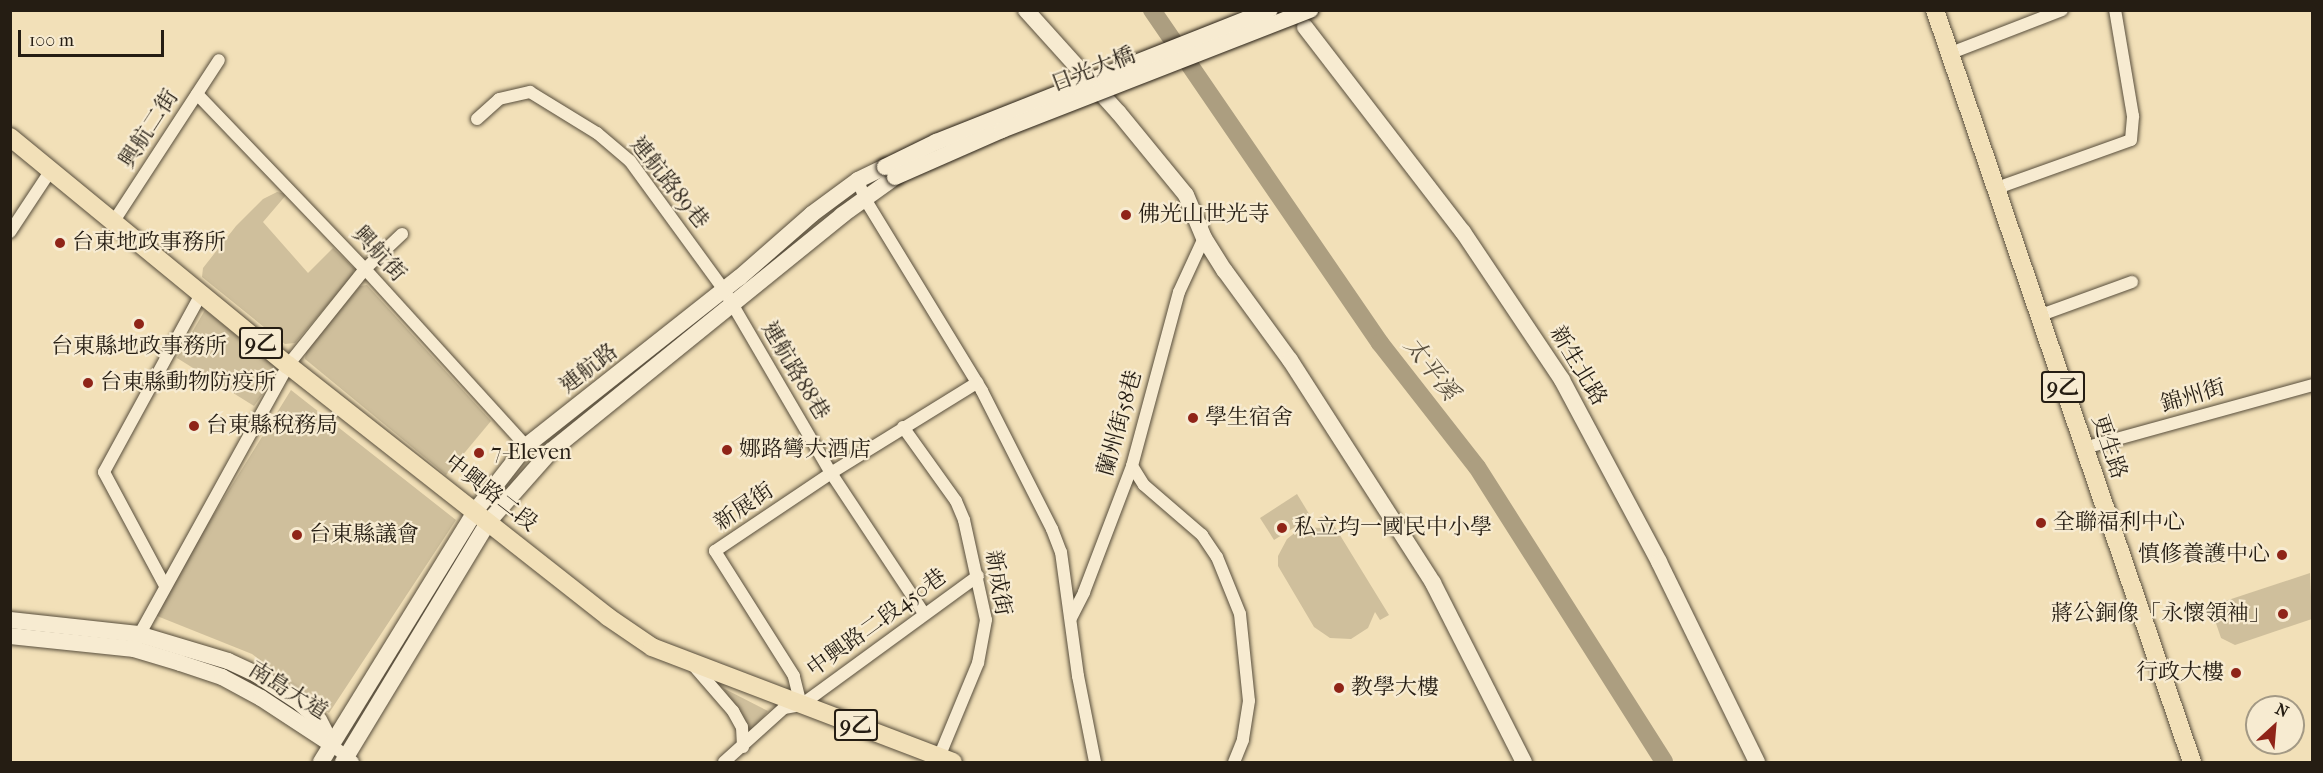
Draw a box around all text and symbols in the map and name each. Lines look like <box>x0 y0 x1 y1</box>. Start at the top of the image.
scale bar <box>21 18 166 56</box>
text: 100 m <box>29 30 74 51</box>
street label: 日光大橋 <box>1047 42 1139 98</box>
street label: 興航二街 <box>114 85 184 173</box>
street label: 連航路89巷 <box>624 132 714 234</box>
place label: 佛光山世光寺 <box>1138 202 1270 228</box>
marker: 佛光山世光寺 <box>1119 208 1133 222</box>
street label: 興航街 <box>347 221 411 287</box>
place label: 台東地政事務所 <box>72 230 226 256</box>
marker: 台東地政事務所 <box>53 236 67 250</box>
marker: 台東縣地政事務所 <box>132 317 146 331</box>
street label: 連航路88巷 <box>755 317 835 425</box>
street label: 新生北路 <box>1544 321 1612 411</box>
road number: 9乙 <box>238 325 284 361</box>
water label: 太平溪 <box>1397 332 1465 406</box>
place label: 台東縣地政事務所 <box>51 334 227 360</box>
street label: 連航路 <box>555 338 623 400</box>
street label: 蘭州街58巷 <box>1092 367 1148 479</box>
road number: 9乙 <box>2040 369 2086 405</box>
place label: 台東縣動物防疫所 <box>100 370 276 396</box>
street label: 錦州街 <box>2158 374 2228 418</box>
marker: 台東縣動物防疫所 <box>81 376 95 390</box>
place label: 學生宿舍 <box>1205 405 1293 431</box>
marker: 學生宿舍 <box>1186 411 1200 425</box>
street label: 更生路 <box>2086 412 2132 482</box>
place label: 台東縣稅務局 <box>206 413 338 439</box>
marker: 台東縣稅務局 <box>187 419 201 433</box>
place label: 娜路彎大酒店 <box>739 437 871 463</box>
place label: 7-Eleven <box>491 440 572 466</box>
marker: 娜路彎大酒店 <box>720 443 734 457</box>
marker: 7-Eleven <box>472 446 486 460</box>
street label: 中興路二段 <box>440 449 542 537</box>
street label: 新展街 <box>709 478 779 536</box>
place label: 全聯福利中心 <box>2053 510 2185 536</box>
place label: 私立均一國民中小學 <box>1294 515 1492 541</box>
marker: 全聯福利中心 <box>2034 516 2048 530</box>
marker: 私立均一國民中小學 <box>1275 521 1289 535</box>
place label: 台東縣議會 <box>309 522 419 548</box>
marker: 台東縣議會 <box>290 528 304 542</box>
place label: 慎修養護中心 <box>2138 542 2270 568</box>
street label: 新成街 <box>980 548 1016 618</box>
marker: 慎修養護中心 <box>2275 548 2289 562</box>
street label: 中興路二段450巷 <box>802 564 952 682</box>
place label: 蔣公銅像「永懷領袖」 <box>2051 601 2271 627</box>
marker: 蔣公銅像「永懷領袖」 <box>2276 607 2290 621</box>
street label: 南島大道 <box>244 656 332 726</box>
place label: 行政大樓 <box>2136 660 2224 686</box>
marker: 行政大樓 <box>2229 666 2243 680</box>
place label: 教學大樓 <box>1351 675 1439 701</box>
marker: 教學大樓 <box>1332 681 1346 695</box>
north arrow <box>2245 695 2305 755</box>
text: N <box>2273 699 2292 721</box>
road number: 9乙 <box>834 707 878 743</box>

